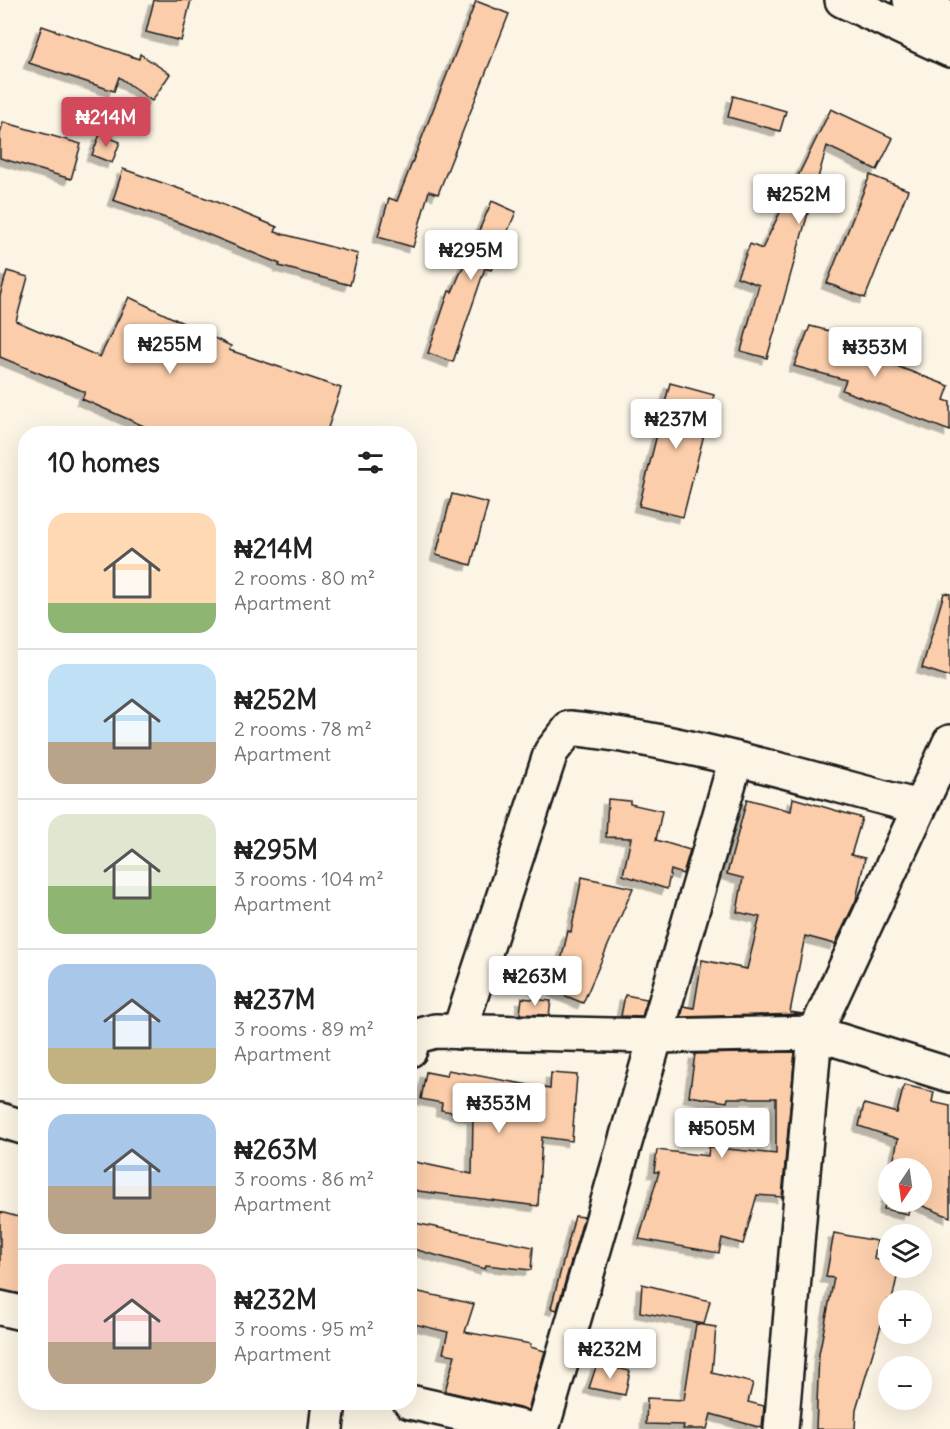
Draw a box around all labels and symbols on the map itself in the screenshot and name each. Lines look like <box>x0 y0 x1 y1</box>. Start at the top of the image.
pin: ₦214M <box>64 97 148 148</box>
pin: ₦252M <box>757 174 841 225</box>
pin: ₦295M <box>429 230 513 281</box>
pin: ₦255M <box>128 324 212 375</box>
pin: ₦353M <box>833 327 917 378</box>
pin: ₦237M <box>634 399 718 450</box>
pin: ₦263M <box>493 956 577 1007</box>
pin: ₦353M <box>457 1083 541 1134</box>
pin: ₦505M <box>680 1108 764 1159</box>
north arrow <box>878 1158 932 1212</box>
pin: ₦232M <box>568 1329 652 1380</box>

